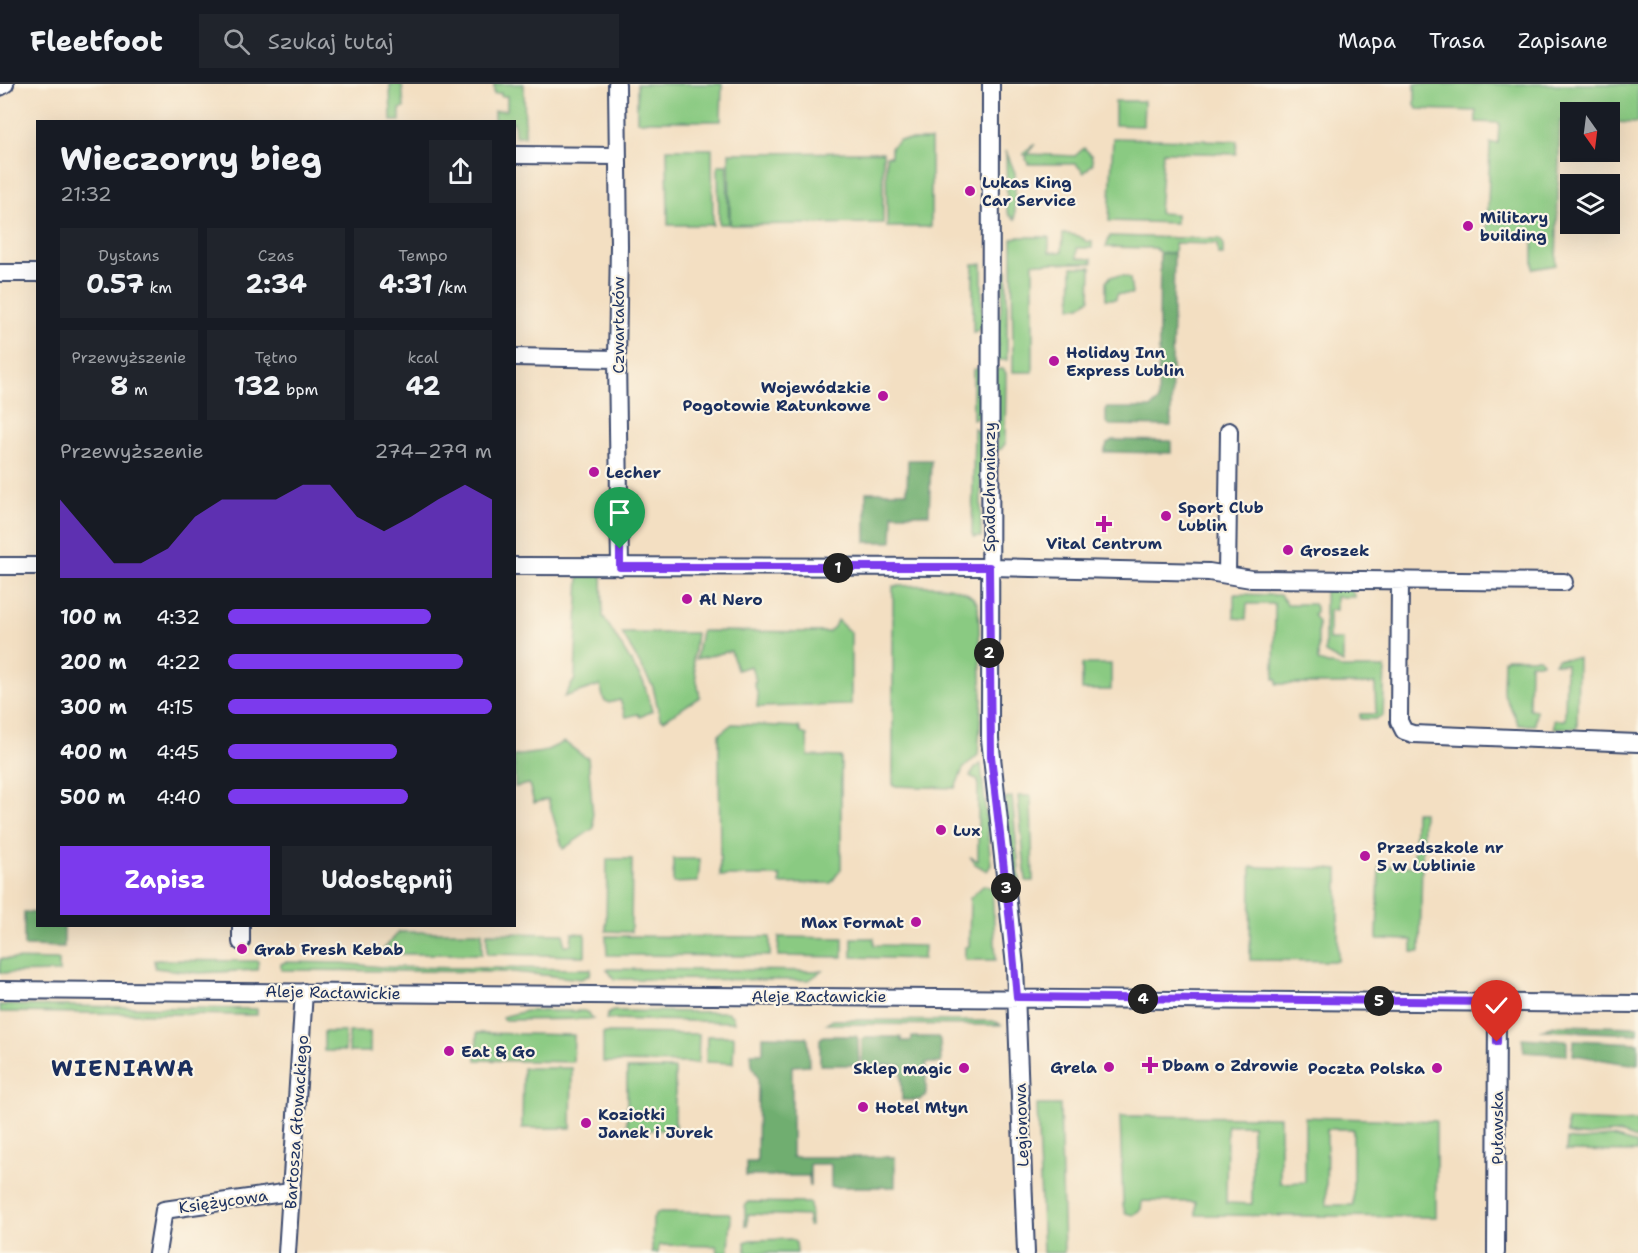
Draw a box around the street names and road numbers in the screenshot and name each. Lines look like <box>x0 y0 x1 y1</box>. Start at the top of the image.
street label: Czwartaków <box>608 276 629 374</box>
street label: Spadochroniarzy <box>979 422 1000 552</box>
street label: Aleje Racławickie <box>265 981 401 1004</box>
street label: Aleje Racławickie <box>751 986 887 1007</box>
street label: Bartosza Głowackiego <box>280 1034 313 1210</box>
street label: Legionowa <box>1010 1083 1033 1167</box>
street label: Puławska <box>1487 1091 1508 1165</box>
street label: Księżycowa <box>177 1185 269 1218</box>

